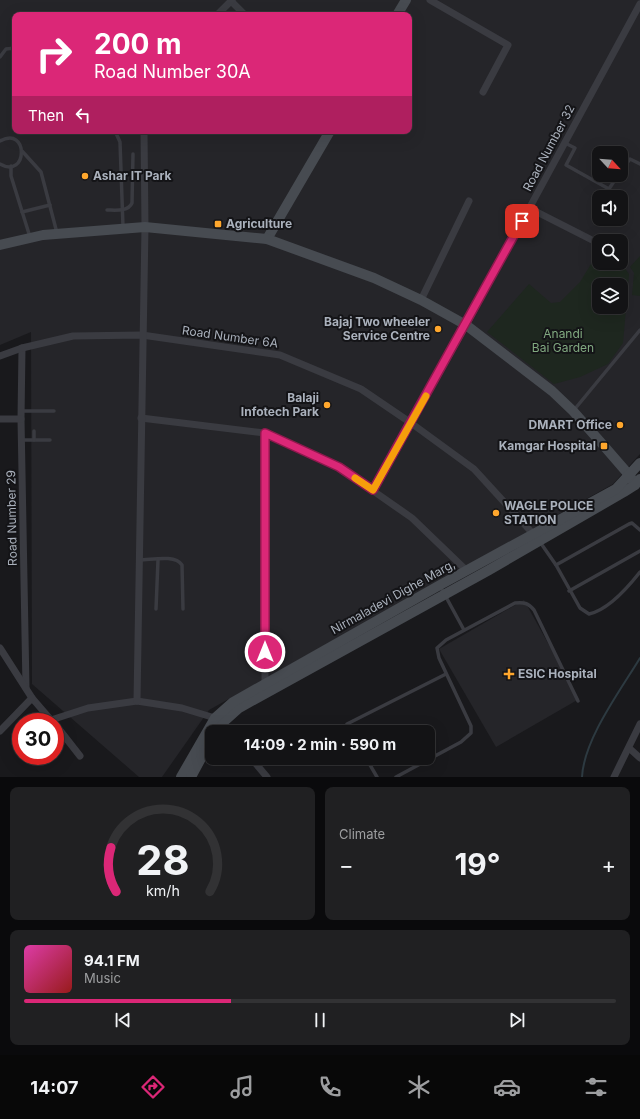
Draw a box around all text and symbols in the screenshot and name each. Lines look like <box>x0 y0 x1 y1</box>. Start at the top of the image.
text: 200 m <box>94 27 182 61</box>
icon: right <box>28 28 80 80</box>
text: Road Number 30A <box>94 61 251 82</box>
street label: Road Number 32 <box>519 102 578 194</box>
icon: left <box>72 104 94 126</box>
text: Then <box>28 106 64 125</box>
north arrow <box>592 146 628 182</box>
map controls <box>592 146 628 314</box>
place label: Ashar IT Park <box>93 168 172 183</box>
marker: Ashar IT Park <box>80 171 90 181</box>
button: sound <box>592 190 628 226</box>
pin <box>505 204 539 238</box>
icon: arrive <box>511 210 533 232</box>
place label: Agriculture <box>226 216 292 231</box>
marker: Agriculture <box>213 219 223 229</box>
button: search <box>592 234 628 270</box>
button: layers <box>592 278 628 314</box>
place label: Bajaj Two wheeler Service Centre <box>324 314 430 343</box>
street label: Road Number 6A <box>181 322 279 351</box>
marker: Bajaj Two wheeler Service Centre <box>433 324 443 334</box>
park label: Anandi Bai Garden <box>532 326 594 355</box>
place label: Balaji Infotech Park <box>241 390 319 419</box>
marker: Balaji Infotech Park <box>322 400 332 410</box>
place label: DMART Office <box>529 417 612 432</box>
marker: DMART Office <box>615 420 625 430</box>
place label: Kamgar Hospital <box>499 438 596 453</box>
marker: Kamgar Hospital <box>599 441 609 451</box>
street label: Road Number 29 <box>3 470 20 566</box>
place label: WAGLE POLICE STATION <box>504 498 593 527</box>
marker: WAGLE POLICE STATION <box>491 508 501 518</box>
street label: Nirmaladevi Dighe Marg, <box>328 556 458 637</box>
position arrow <box>244 631 286 673</box>
place label: ESIC Hospital <box>518 666 597 681</box>
marker: ESIC Hospital <box>503 668 515 680</box>
speed limit sign: 30 <box>12 713 64 765</box>
text: 14:09 · 2 min · 590 m <box>244 735 396 754</box>
text: Climate <box>339 826 385 842</box>
text: 28 <box>136 834 189 884</box>
text: 19° <box>454 846 501 882</box>
text: − <box>339 852 354 878</box>
text: + <box>601 852 616 878</box>
text: km/h <box>146 881 179 898</box>
text: 94.1 FM <box>84 951 140 970</box>
text: Music <box>84 970 121 986</box>
icon: previous <box>112 1009 134 1031</box>
icon: pause <box>309 1009 331 1031</box>
icon: next <box>506 1009 528 1031</box>
icon: directions <box>139 1073 167 1101</box>
icon: music <box>228 1073 256 1101</box>
icon: phone <box>316 1073 344 1101</box>
icon: climate <box>405 1073 433 1101</box>
icon: car <box>493 1073 521 1101</box>
icon: filters <box>582 1073 610 1101</box>
text: 14:07 <box>30 1077 78 1098</box>

